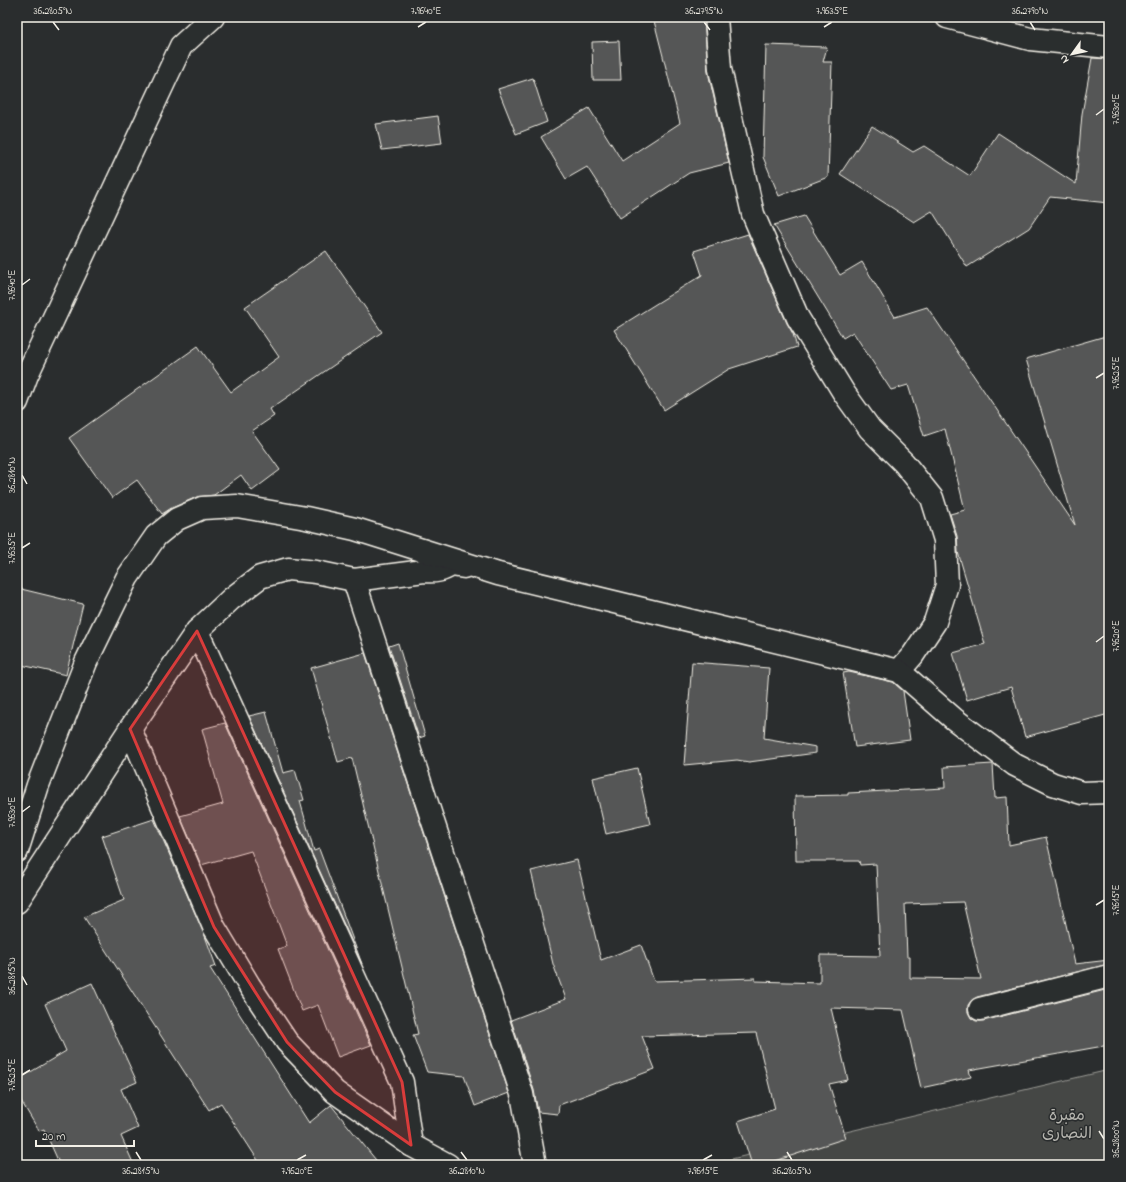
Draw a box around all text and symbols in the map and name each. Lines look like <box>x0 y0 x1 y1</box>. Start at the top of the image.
text: 36.2805°N <box>34 4 73 19</box>
text: 7.9640°E <box>411 4 441 19</box>
text: 36.2795°N <box>685 4 723 19</box>
text: 7.9635°E <box>816 4 848 19</box>
text: 36.2790°N <box>1012 4 1048 19</box>
north arrow <box>1052 34 1092 74</box>
text: N <box>1056 51 1073 66</box>
text: 7.9630°E <box>1109 94 1124 124</box>
text: 7.9640°E <box>5 270 20 300</box>
text: 7.9625°E <box>1109 357 1124 390</box>
text: 36.2810°N <box>5 457 20 493</box>
text: 7.9635°E <box>5 532 20 564</box>
text: 7.9620°E <box>1109 620 1124 652</box>
text: 7.9630°E <box>5 797 20 827</box>
text: 7.9615°E <box>1109 884 1124 916</box>
text: 36.2815°N <box>5 957 20 995</box>
text: 7.9625°E <box>5 1059 20 1092</box>
park label: مقبرة النصارى <box>1042 1104 1092 1146</box>
text: 36.2800°N <box>1109 1120 1124 1158</box>
scale bar <box>36 1122 134 1148</box>
text: 20 m <box>42 1128 65 1146</box>
text: 36.2815°N <box>122 1164 160 1179</box>
text: 7.9620°E <box>281 1164 313 1179</box>
text: 36.2810°N <box>449 1164 485 1179</box>
text: 7.9615°E <box>687 1164 719 1179</box>
text: 36.2805°N <box>773 1164 812 1179</box>

